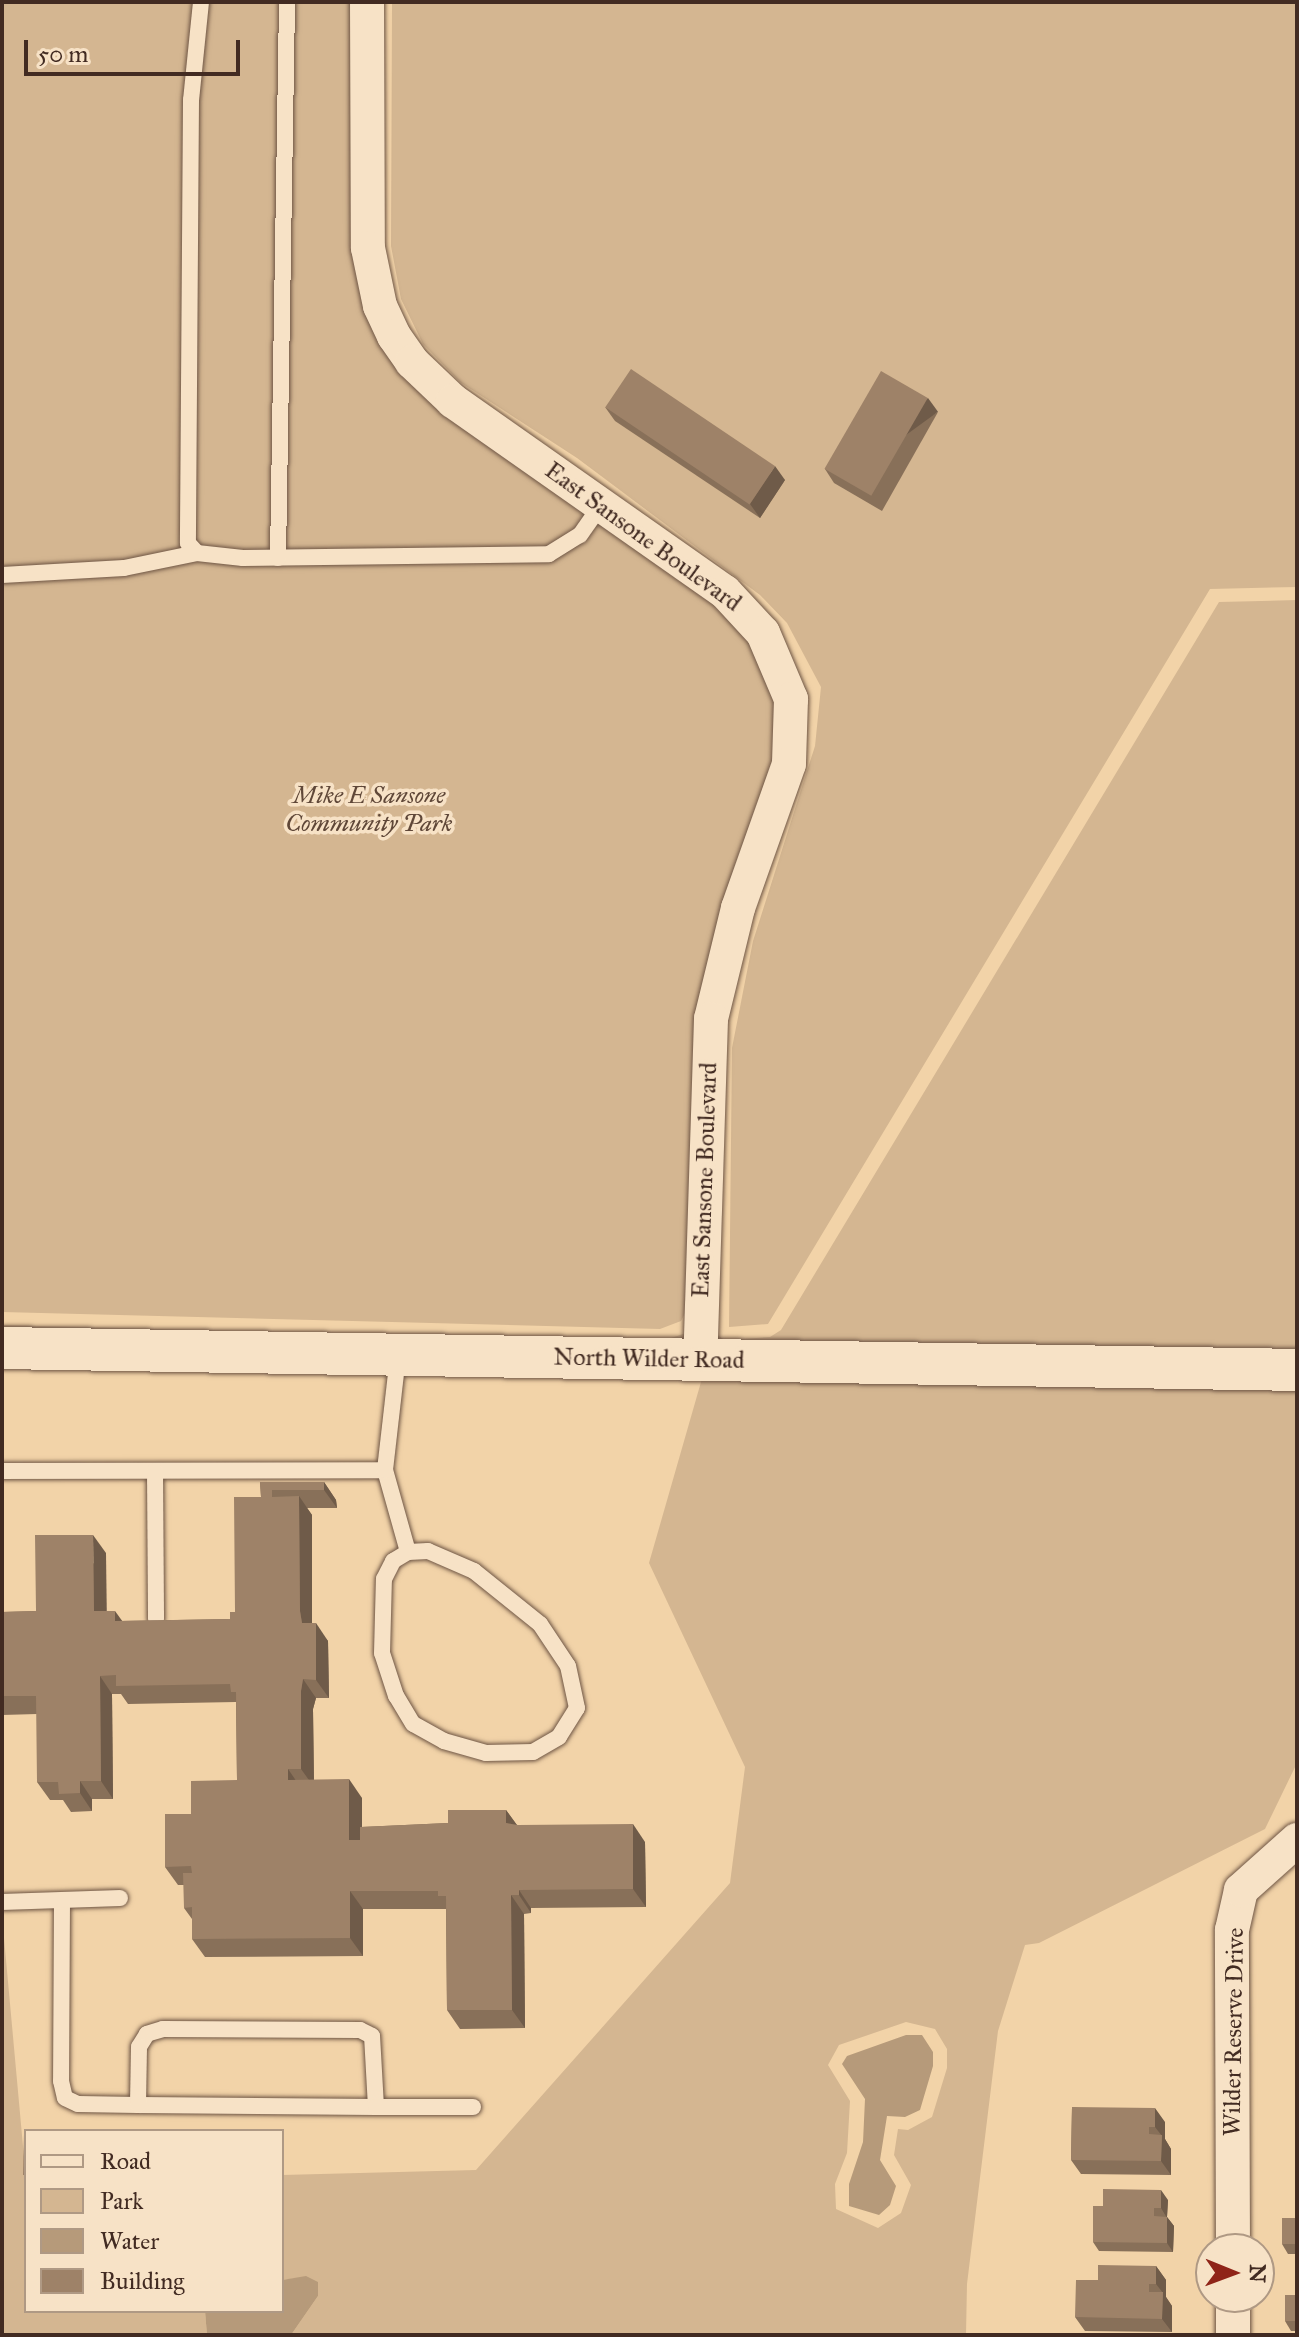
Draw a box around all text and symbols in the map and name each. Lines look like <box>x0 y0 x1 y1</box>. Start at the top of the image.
scale bar <box>28 24 244 74</box>
text: 50 m <box>38 39 88 69</box>
street label: East Sansone Boulevard <box>539 456 747 618</box>
park label: Mike E Sansone Community Park <box>285 782 453 838</box>
street label: East Sansone Boulevard <box>686 1062 724 1298</box>
street label: North Wilder Road <box>553 1343 745 1375</box>
street label: Wilder Reserve Drive <box>1218 1927 1250 2137</box>
legend <box>24 2129 284 2313</box>
text: Road <box>100 2146 151 2176</box>
text: Park <box>100 2186 143 2216</box>
text: Water <box>100 2226 159 2256</box>
north arrow <box>1195 2233 1275 2313</box>
text: N <box>1244 2264 1271 2283</box>
text: Building <box>100 2266 185 2296</box>

